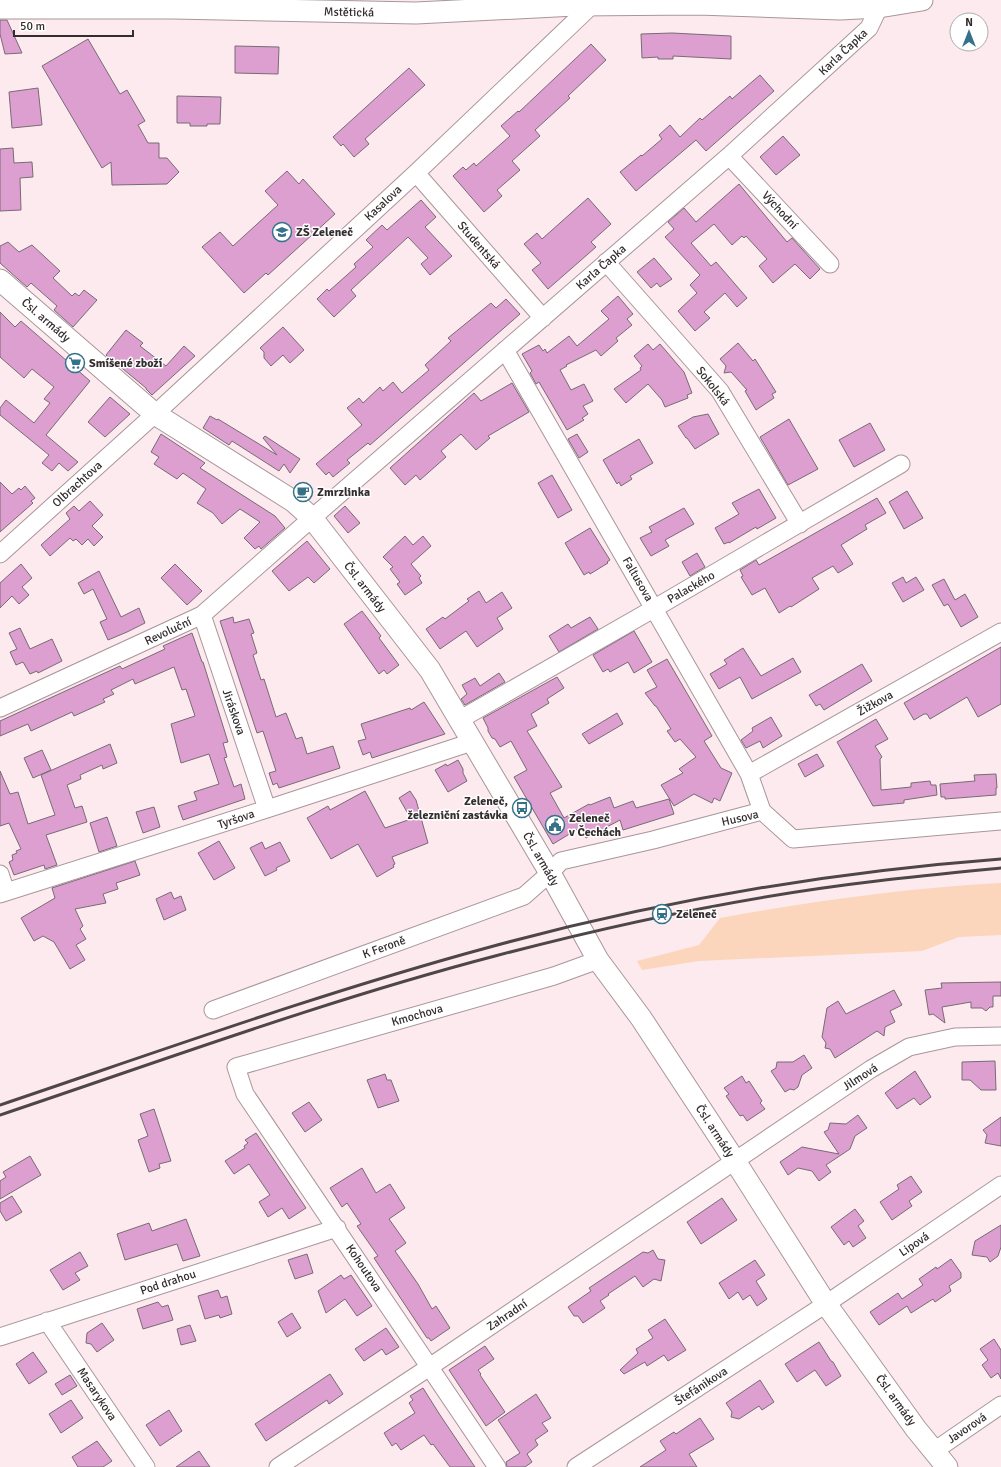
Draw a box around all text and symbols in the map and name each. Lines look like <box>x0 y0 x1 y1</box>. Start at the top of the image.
street label: Mstětická <box>324 5 374 20</box>
scale bar <box>14 12 133 38</box>
north arrow <box>949 12 989 52</box>
text: N <box>965 16 973 29</box>
text: 50 m <box>20 19 45 34</box>
street label: Karla Čapka <box>816 26 871 79</box>
street label: Kasalova <box>362 182 405 224</box>
street label: Východní <box>758 188 802 233</box>
street label: Studentská <box>454 219 503 272</box>
school or university icon: ZŠ Zeleneč <box>271 221 293 243</box>
place label: ZŠ Zeleneč <box>296 224 353 240</box>
street label: Karla Čapka <box>573 241 630 293</box>
street label: Čsl. armády <box>18 295 73 346</box>
supermarket icon: Smíšené zboží <box>64 352 86 374</box>
place label: Smíšené zboží <box>89 356 163 371</box>
street label: Sokolská <box>693 364 733 409</box>
street label: Olbrachtova <box>49 458 105 511</box>
cafe icon: Zmrzlinka <box>292 481 314 503</box>
place label: Zmrzlinka <box>317 485 370 500</box>
street label: Faltusova <box>619 554 656 604</box>
street label: Čsl. armády <box>340 559 389 616</box>
street label: Palackého <box>665 568 718 607</box>
street label: Revoluční <box>142 614 195 649</box>
street label: Jiráskova <box>219 687 248 737</box>
street label: Žižkova <box>855 687 896 719</box>
place label: Zeleneč, železniční zastávka <box>408 794 508 823</box>
bus stop icon: Zeleneč, železniční zastávka <box>511 797 533 819</box>
street label: Tyršova <box>216 806 257 832</box>
street label: Husova <box>720 807 760 830</box>
place label: Zeleneč v Čechách <box>568 811 622 840</box>
public building icon: Zeleneč v Čechách <box>544 814 566 836</box>
street label: Čsl. armády <box>519 830 562 889</box>
station icon: Zeleneč <box>651 903 673 925</box>
place label: Zeleneč <box>676 907 717 922</box>
street label: K Feroně <box>361 933 408 962</box>
street label: Kmochova <box>390 1001 445 1030</box>
street label: Jilmová <box>840 1060 881 1094</box>
street label: Čsl. armády <box>692 1102 737 1161</box>
street label: Lipová <box>896 1229 932 1260</box>
street label: Kohoutova <box>342 1242 385 1295</box>
street label: Pod drahou <box>138 1266 198 1299</box>
street label: Zahradní <box>484 1296 531 1334</box>
street label: Štefánikova <box>672 1364 731 1409</box>
street label: Masarykova <box>73 1365 120 1424</box>
street label: Čsl. armády <box>872 1372 919 1429</box>
street label: Javorová <box>945 1410 990 1447</box>

